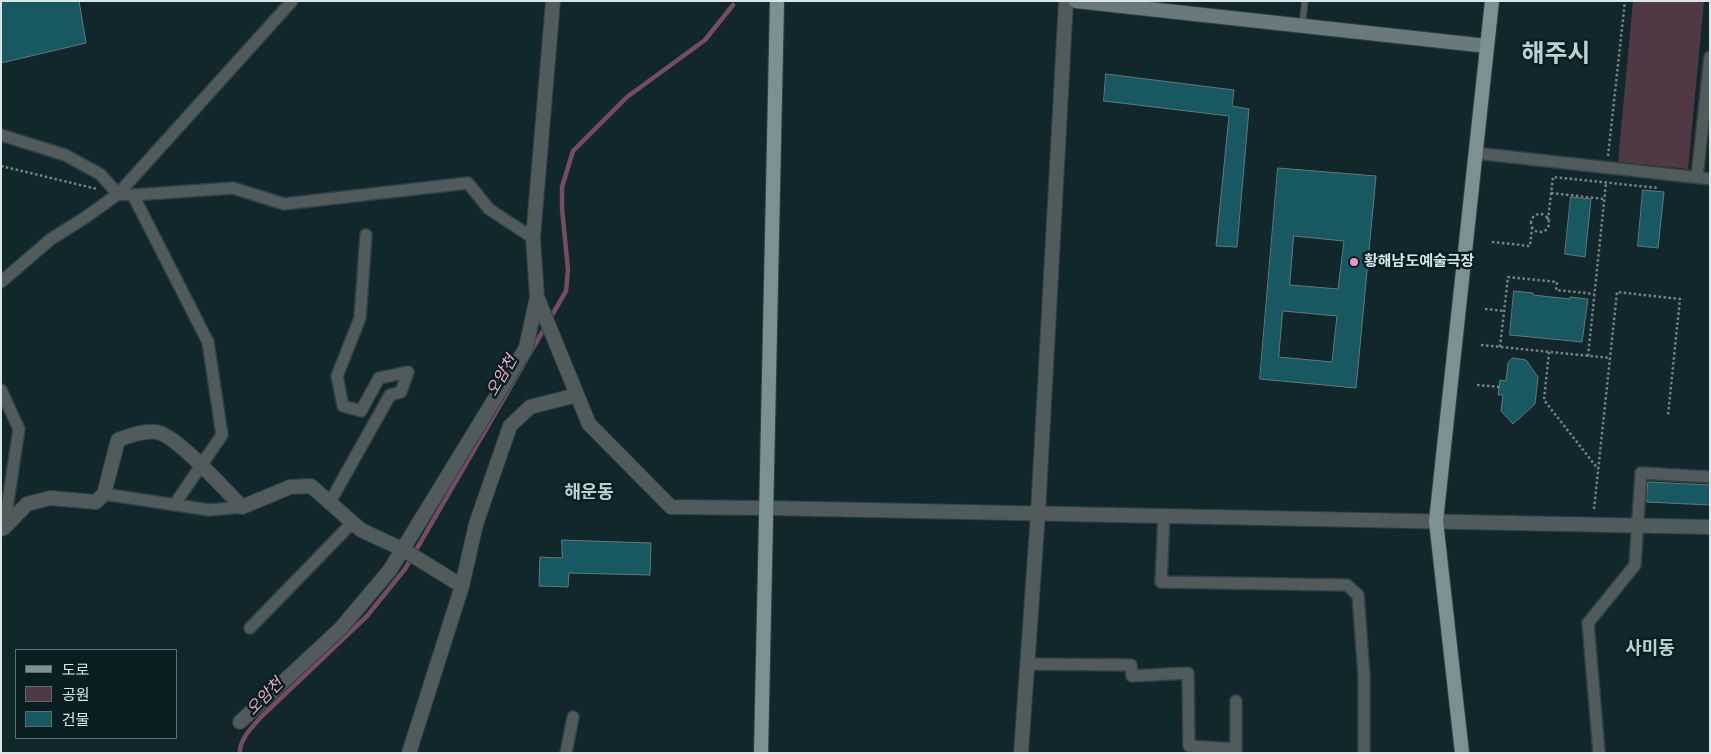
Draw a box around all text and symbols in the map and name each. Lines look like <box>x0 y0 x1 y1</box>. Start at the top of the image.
district label: 해주시 <box>1522 40 1590 70</box>
place label: 황해남도예술극장 <box>1364 253 1474 271</box>
marker: 황해남도예술극장 <box>1348 256 1360 268</box>
water label: 오암천 <box>483 352 521 400</box>
district label: 해운동 <box>564 482 614 504</box>
district label: 사미동 <box>1625 638 1675 660</box>
legend <box>15 649 178 739</box>
text: 도로 <box>62 660 90 679</box>
water label: 오암천 <box>243 674 287 720</box>
text: 공원 <box>62 685 90 704</box>
text: 건물 <box>62 710 90 729</box>

